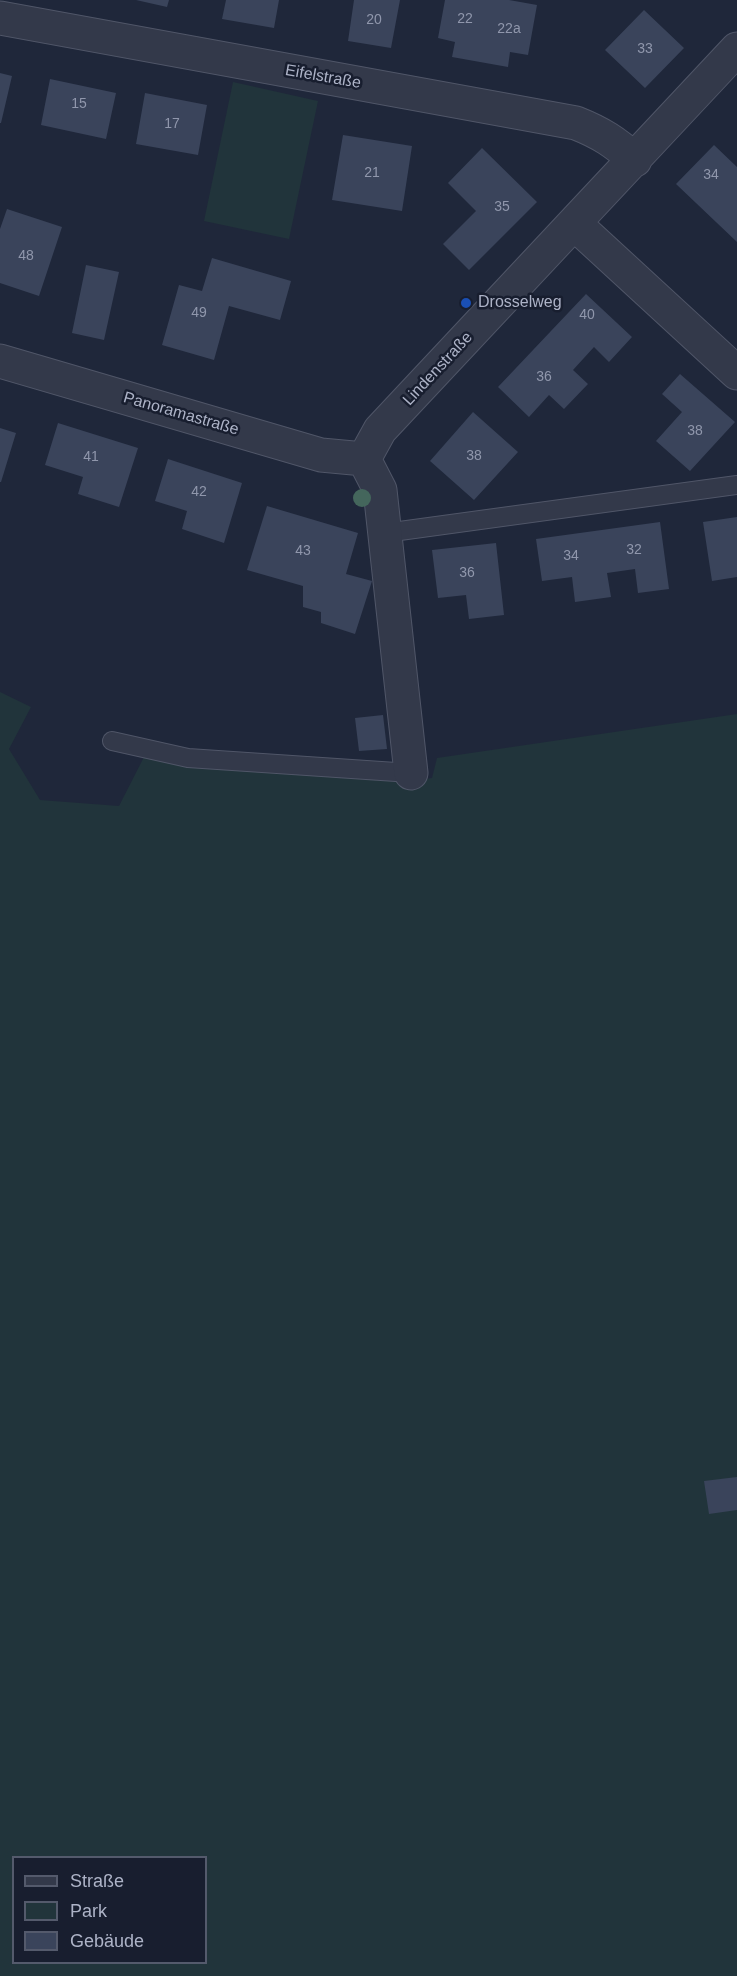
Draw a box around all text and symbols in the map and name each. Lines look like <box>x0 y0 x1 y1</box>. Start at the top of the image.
house number: 22 <box>457 11 473 27</box>
house number: 20 <box>366 12 382 28</box>
house number: 22a <box>497 21 521 37</box>
house number: 33 <box>637 41 653 57</box>
street label: Eifelstraße <box>284 61 362 93</box>
house number: 15 <box>71 96 87 112</box>
house number: 17 <box>164 116 180 132</box>
house number: 21 <box>364 165 380 181</box>
house number: 34 <box>703 167 719 183</box>
house number: 35 <box>494 199 510 215</box>
house number: 48 <box>18 248 34 264</box>
place label: Drosselweg <box>478 293 562 313</box>
marker: Drosselweg <box>459 296 473 310</box>
house number: 49 <box>191 305 207 321</box>
house number: 40 <box>579 307 595 323</box>
street label: Lindenstraße <box>399 328 477 410</box>
house number: 36 <box>536 369 552 385</box>
street label: Panoramastraße <box>121 388 241 440</box>
house number: 38 <box>687 423 703 439</box>
house number: 38 <box>466 448 482 464</box>
house number: 41 <box>83 449 99 465</box>
house number: 42 <box>191 484 207 500</box>
house number: 32 <box>626 542 642 558</box>
house number: 43 <box>295 543 311 559</box>
house number: 34 <box>563 548 579 564</box>
house number: 36 <box>459 565 475 581</box>
legend <box>12 1856 207 1964</box>
text: Straße <box>70 1871 124 1891</box>
text: Park <box>70 1901 107 1921</box>
text: Gebäude <box>70 1931 144 1951</box>

